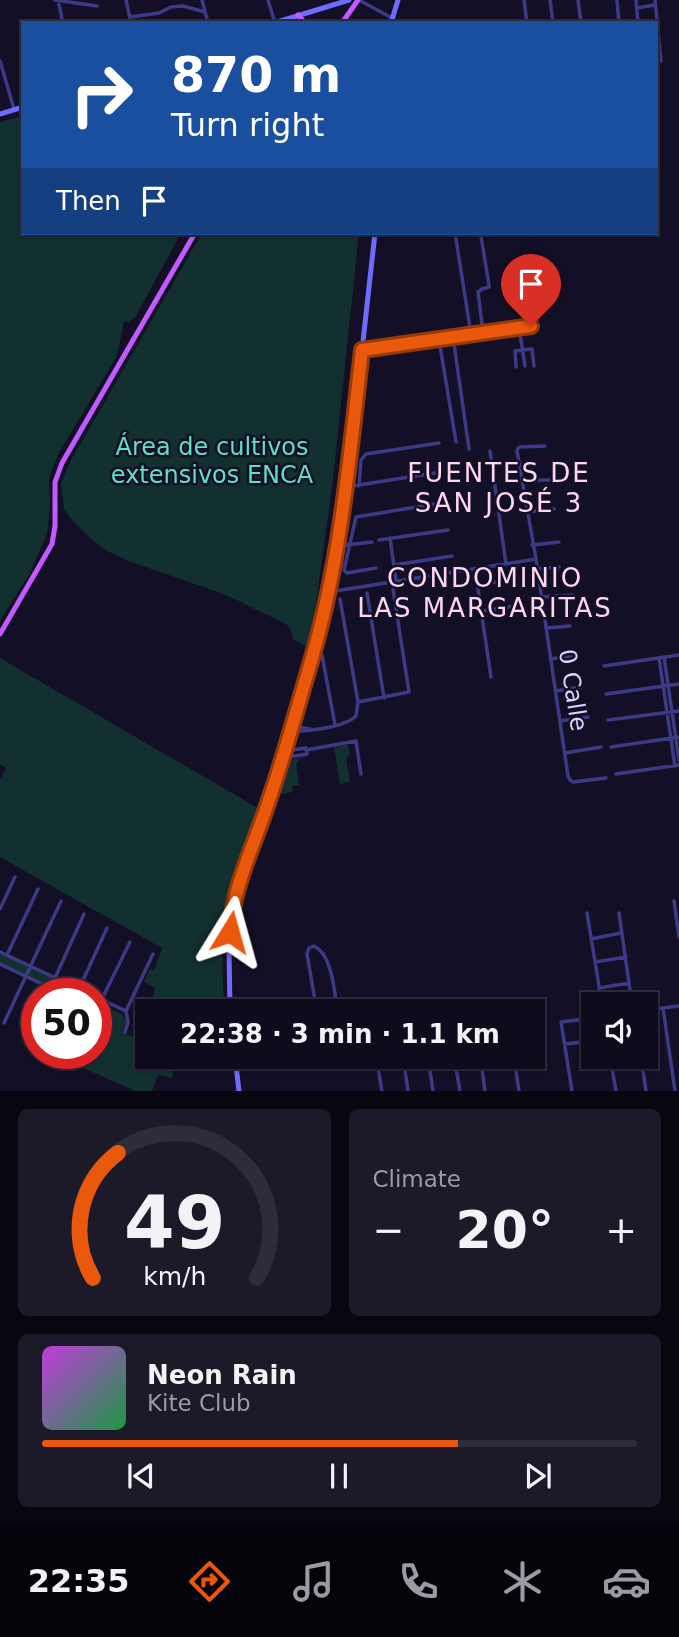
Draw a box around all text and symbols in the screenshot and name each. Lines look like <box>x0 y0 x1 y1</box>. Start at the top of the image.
text: 870 m <box>171 47 341 104</box>
icon: right <box>56 49 147 140</box>
text: Turn right <box>171 106 324 144</box>
icon: arrive <box>135 182 173 220</box>
text: Then <box>56 186 121 216</box>
pin <box>501 254 561 326</box>
icon: arrive <box>512 265 550 303</box>
park label: Área de cultivos extensivos ENCA <box>111 432 314 489</box>
district label: FUENTES DE SAN JOSÉ 3 <box>407 458 591 518</box>
district label: CONDOMINIO LAS MARGARITAS <box>357 563 613 623</box>
street label: 0 Calle <box>553 647 593 733</box>
position arrow <box>193 895 267 969</box>
speed limit sign: 50 <box>21 978 112 1069</box>
map controls <box>581 992 658 1069</box>
button: sound <box>581 992 658 1069</box>
text: 22:38 · 3 min · 1.1 km <box>180 1019 500 1049</box>
text: Climate <box>373 1166 461 1192</box>
text: 49 <box>124 1181 225 1266</box>
text: 20° <box>456 1200 554 1260</box>
text: − <box>373 1208 404 1252</box>
text: + <box>605 1208 637 1252</box>
text: km/h <box>143 1262 206 1291</box>
text: Neon Rain <box>147 1360 297 1390</box>
text: Kite Club <box>147 1390 251 1416</box>
icon: previous <box>122 1457 160 1495</box>
icon: pause <box>320 1457 358 1495</box>
icon: next <box>519 1457 557 1495</box>
icon: directions <box>185 1557 234 1606</box>
icon: music <box>289 1557 338 1606</box>
icon: phone <box>394 1557 443 1606</box>
icon: climate <box>498 1557 547 1606</box>
icon: car <box>602 1557 651 1606</box>
text: 22:35 <box>28 1562 130 1600</box>

